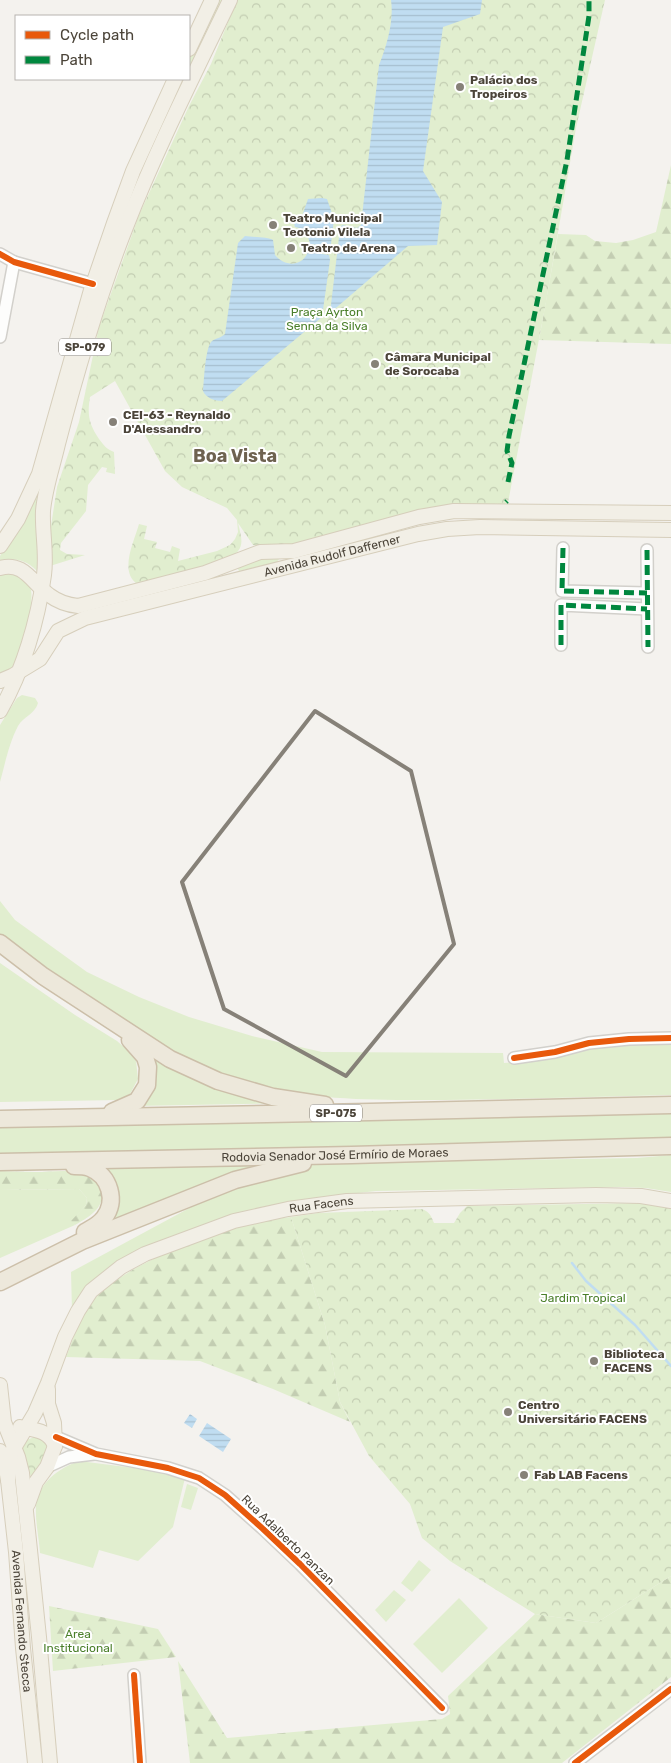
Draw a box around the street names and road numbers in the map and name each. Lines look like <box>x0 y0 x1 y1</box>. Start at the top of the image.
road number: SP-079 <box>59 338 111 356</box>
street label: Avenida Rudolf Dafferner <box>263 532 402 580</box>
road number: SP-075 <box>310 1104 362 1122</box>
street label: Rodovia Senador José Ermírio de Moraes <box>221 1145 449 1165</box>
street label: Rua Facens <box>288 1194 354 1216</box>
street label: Rua Adalberto Panzan <box>239 1492 337 1588</box>
street label: Avenida Fernando Stecca <box>9 1549 35 1693</box>

